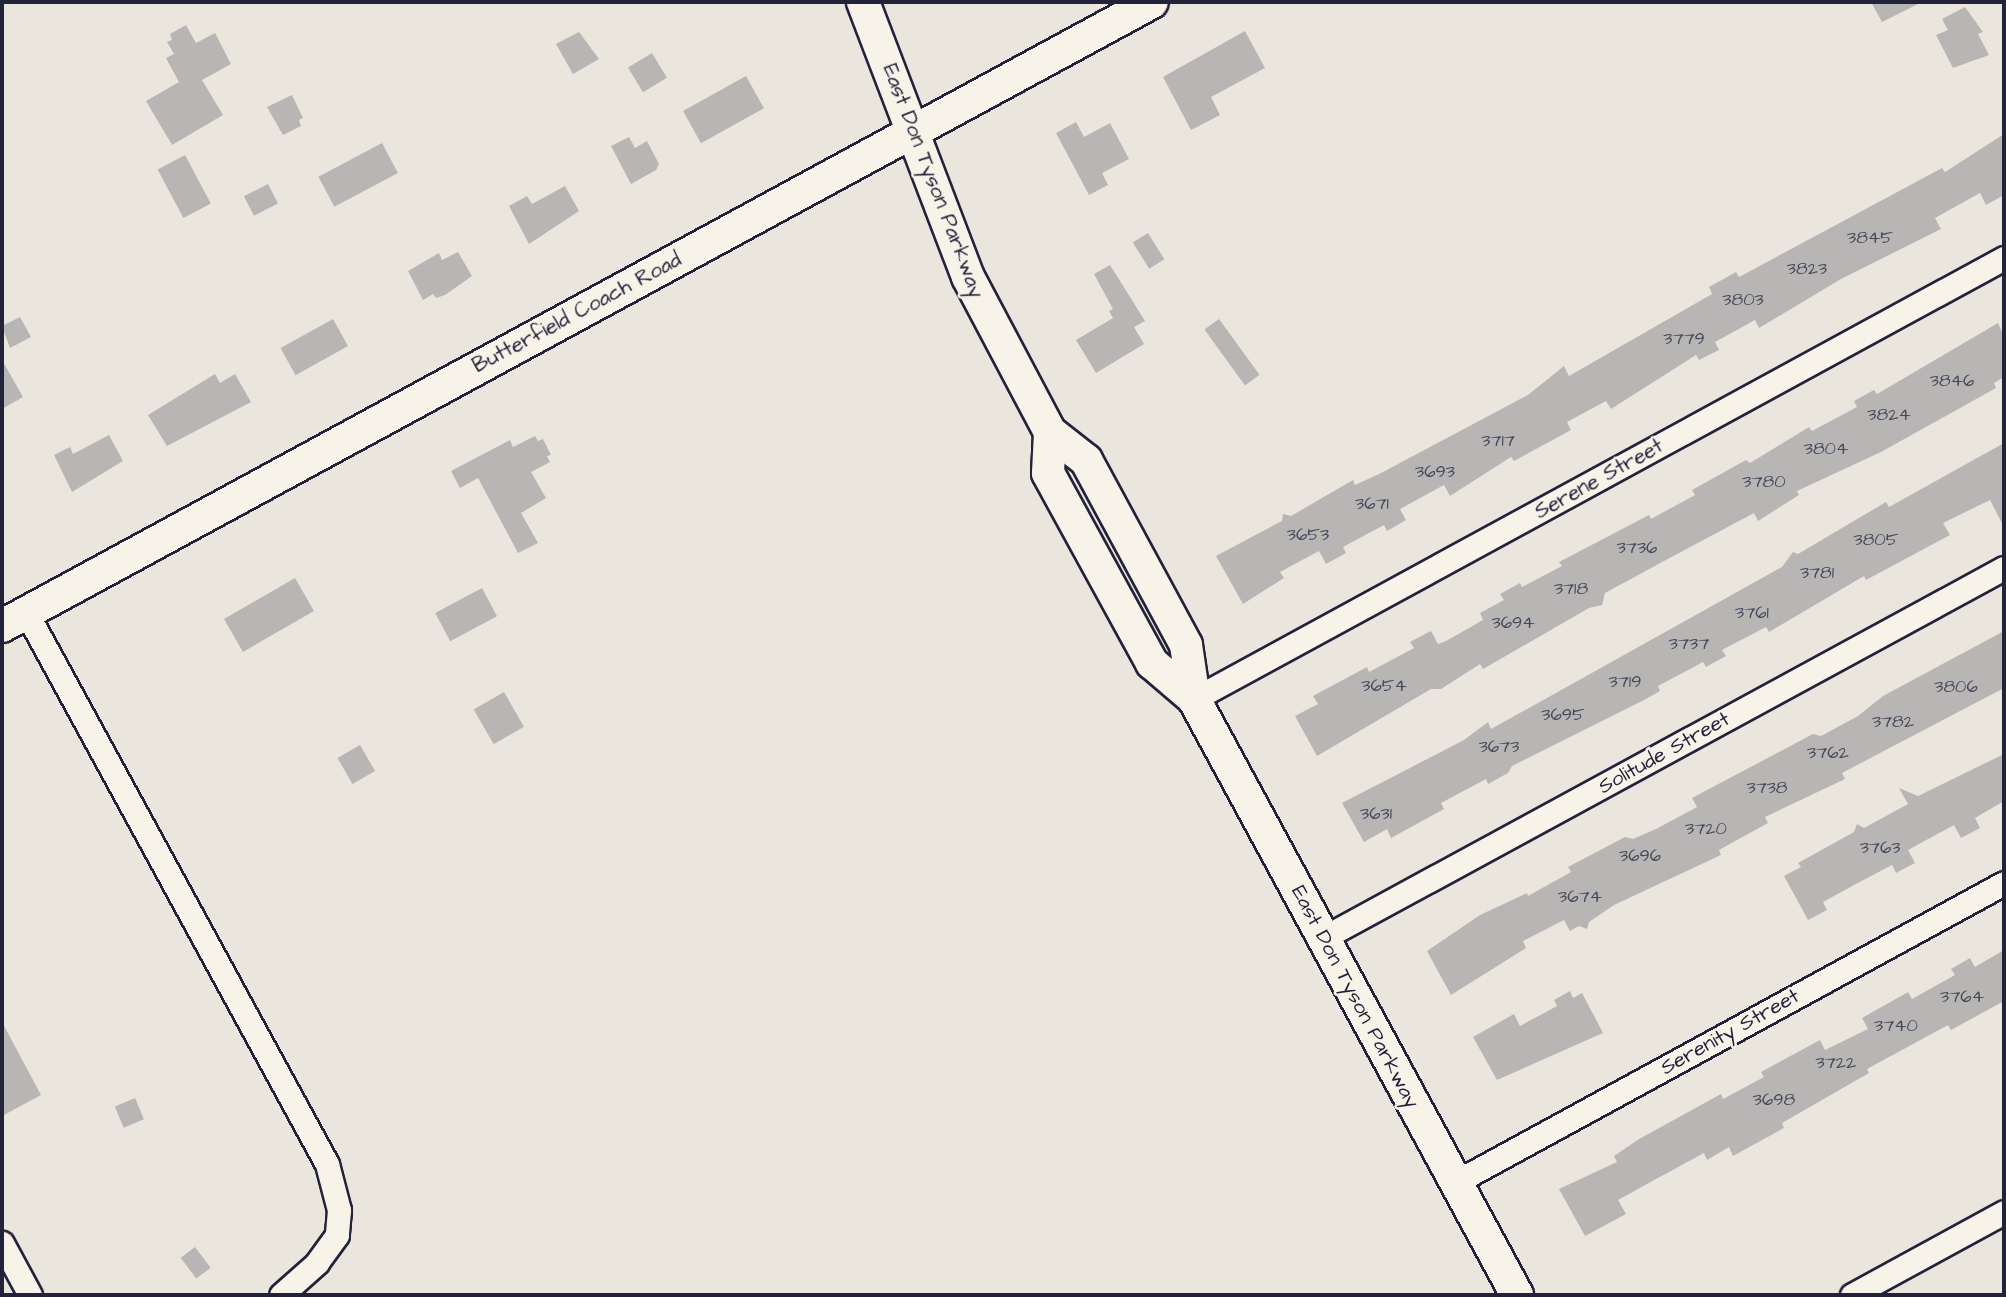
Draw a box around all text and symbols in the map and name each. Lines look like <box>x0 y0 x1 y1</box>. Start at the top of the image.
street label: East Don Tyson Parkway <box>877 60 989 302</box>
house number: 3845 <box>1847 227 1893 249</box>
street label: Butterfield Coach Road <box>468 247 686 379</box>
house number: 3823 <box>1787 258 1827 280</box>
house number: 3803 <box>1722 289 1764 311</box>
house number: 3779 <box>1663 328 1705 350</box>
house number: 3846 <box>1930 370 1974 392</box>
house number: 3824 <box>1867 404 1911 426</box>
house number: 3717 <box>1481 430 1515 452</box>
street label: Serene Street <box>1530 433 1668 525</box>
house number: 3804 <box>1804 438 1848 460</box>
house number: 3693 <box>1415 461 1455 483</box>
house number: 3780 <box>1742 471 1786 493</box>
house number: 3671 <box>1355 493 1389 515</box>
house number: 3653 <box>1287 524 1329 546</box>
house number: 3805 <box>1854 529 1898 551</box>
house number: 3736 <box>1617 537 1657 559</box>
house number: 3781 <box>1800 562 1834 584</box>
house number: 3718 <box>1554 578 1588 600</box>
house number: 3761 <box>1735 602 1769 624</box>
house number: 3694 <box>1492 612 1534 634</box>
house number: 3737 <box>1669 633 1709 655</box>
house number: 3719 <box>1609 671 1641 693</box>
house number: 3654 <box>1361 675 1407 697</box>
house number: 3806 <box>1934 676 1978 698</box>
house number: 3695 <box>1541 704 1585 726</box>
street label: Solitude Street <box>1594 707 1734 799</box>
house number: 3782 <box>1872 711 1914 733</box>
house number: 3673 <box>1479 736 1519 758</box>
house number: 3762 <box>1807 742 1849 764</box>
house number: 3738 <box>1746 777 1788 799</box>
house number: 3631 <box>1360 803 1392 825</box>
house number: 3720 <box>1685 818 1727 840</box>
house number: 3763 <box>1860 837 1900 859</box>
house number: 3696 <box>1619 845 1661 867</box>
street label: East Don Tyson Parkway <box>1286 881 1424 1113</box>
house number: 3674 <box>1558 886 1602 908</box>
street label: Serenity Street <box>1656 983 1804 1081</box>
house number: 3764 <box>1940 986 1984 1008</box>
house number: 3740 <box>1874 1015 1918 1037</box>
house number: 3722 <box>1816 1052 1856 1074</box>
house number: 3698 <box>1753 1089 1795 1111</box>

